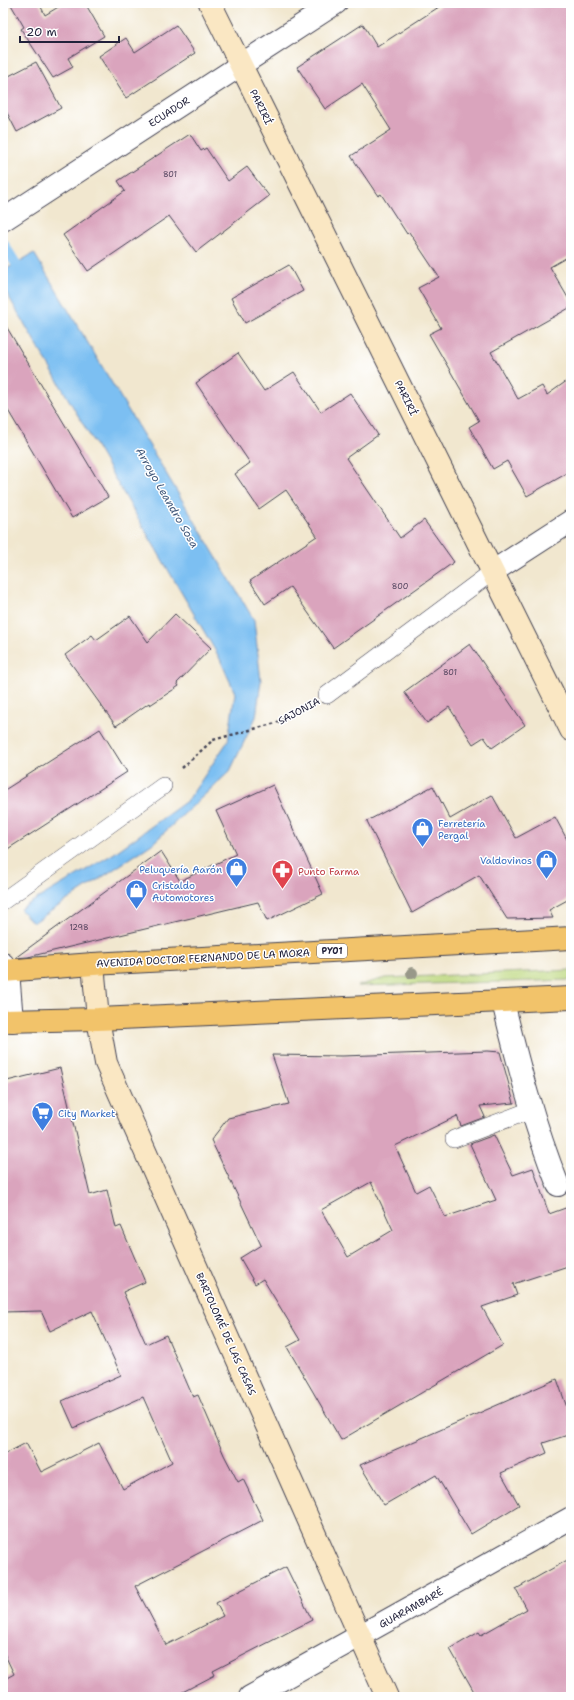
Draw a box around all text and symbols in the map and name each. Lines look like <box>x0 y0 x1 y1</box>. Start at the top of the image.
scale bar <box>20 18 119 44</box>
text: 20 m <box>26 24 57 40</box>
street label: PARIRÍ <box>247 87 275 127</box>
street label: ECUADOR <box>146 94 192 130</box>
house number: 801 <box>163 169 177 180</box>
street label: PARIRÍ <box>392 378 420 418</box>
water label: Arroyo Leandro Sosa <box>132 445 202 551</box>
house number: 800 <box>392 581 408 592</box>
house number: 801 <box>443 667 457 678</box>
street label: SAJONIA <box>276 695 322 727</box>
shop icon: Ferretería Pergal <box>409 816 435 849</box>
place label: Ferretería Pergal <box>438 817 486 842</box>
shop icon: Valdovinos <box>534 847 560 880</box>
place label: Valdovinos <box>480 854 532 867</box>
shop icon: Peluquería Aarón <box>224 856 250 889</box>
pharmacy icon: Punto Farma <box>270 858 296 891</box>
place label: Peluquería Aarón <box>139 863 222 876</box>
place label: Punto Farma <box>298 865 360 878</box>
shop icon: Cristaldo Automotores <box>124 878 150 911</box>
place label: Cristaldo Automotores <box>152 879 214 904</box>
house number: 1298 <box>69 922 89 933</box>
road number: PY01 <box>317 944 347 958</box>
street label: AVENIDA DOCTOR FERNANDO DE LA MORA <box>96 946 310 970</box>
supermarket icon: City Market <box>29 1100 55 1133</box>
place label: City Market <box>58 1107 115 1120</box>
street label: BARTOLOMÉ DE LAS CASAS <box>193 1271 259 1398</box>
street label: GUARAMBARÉ <box>377 1585 445 1631</box>

